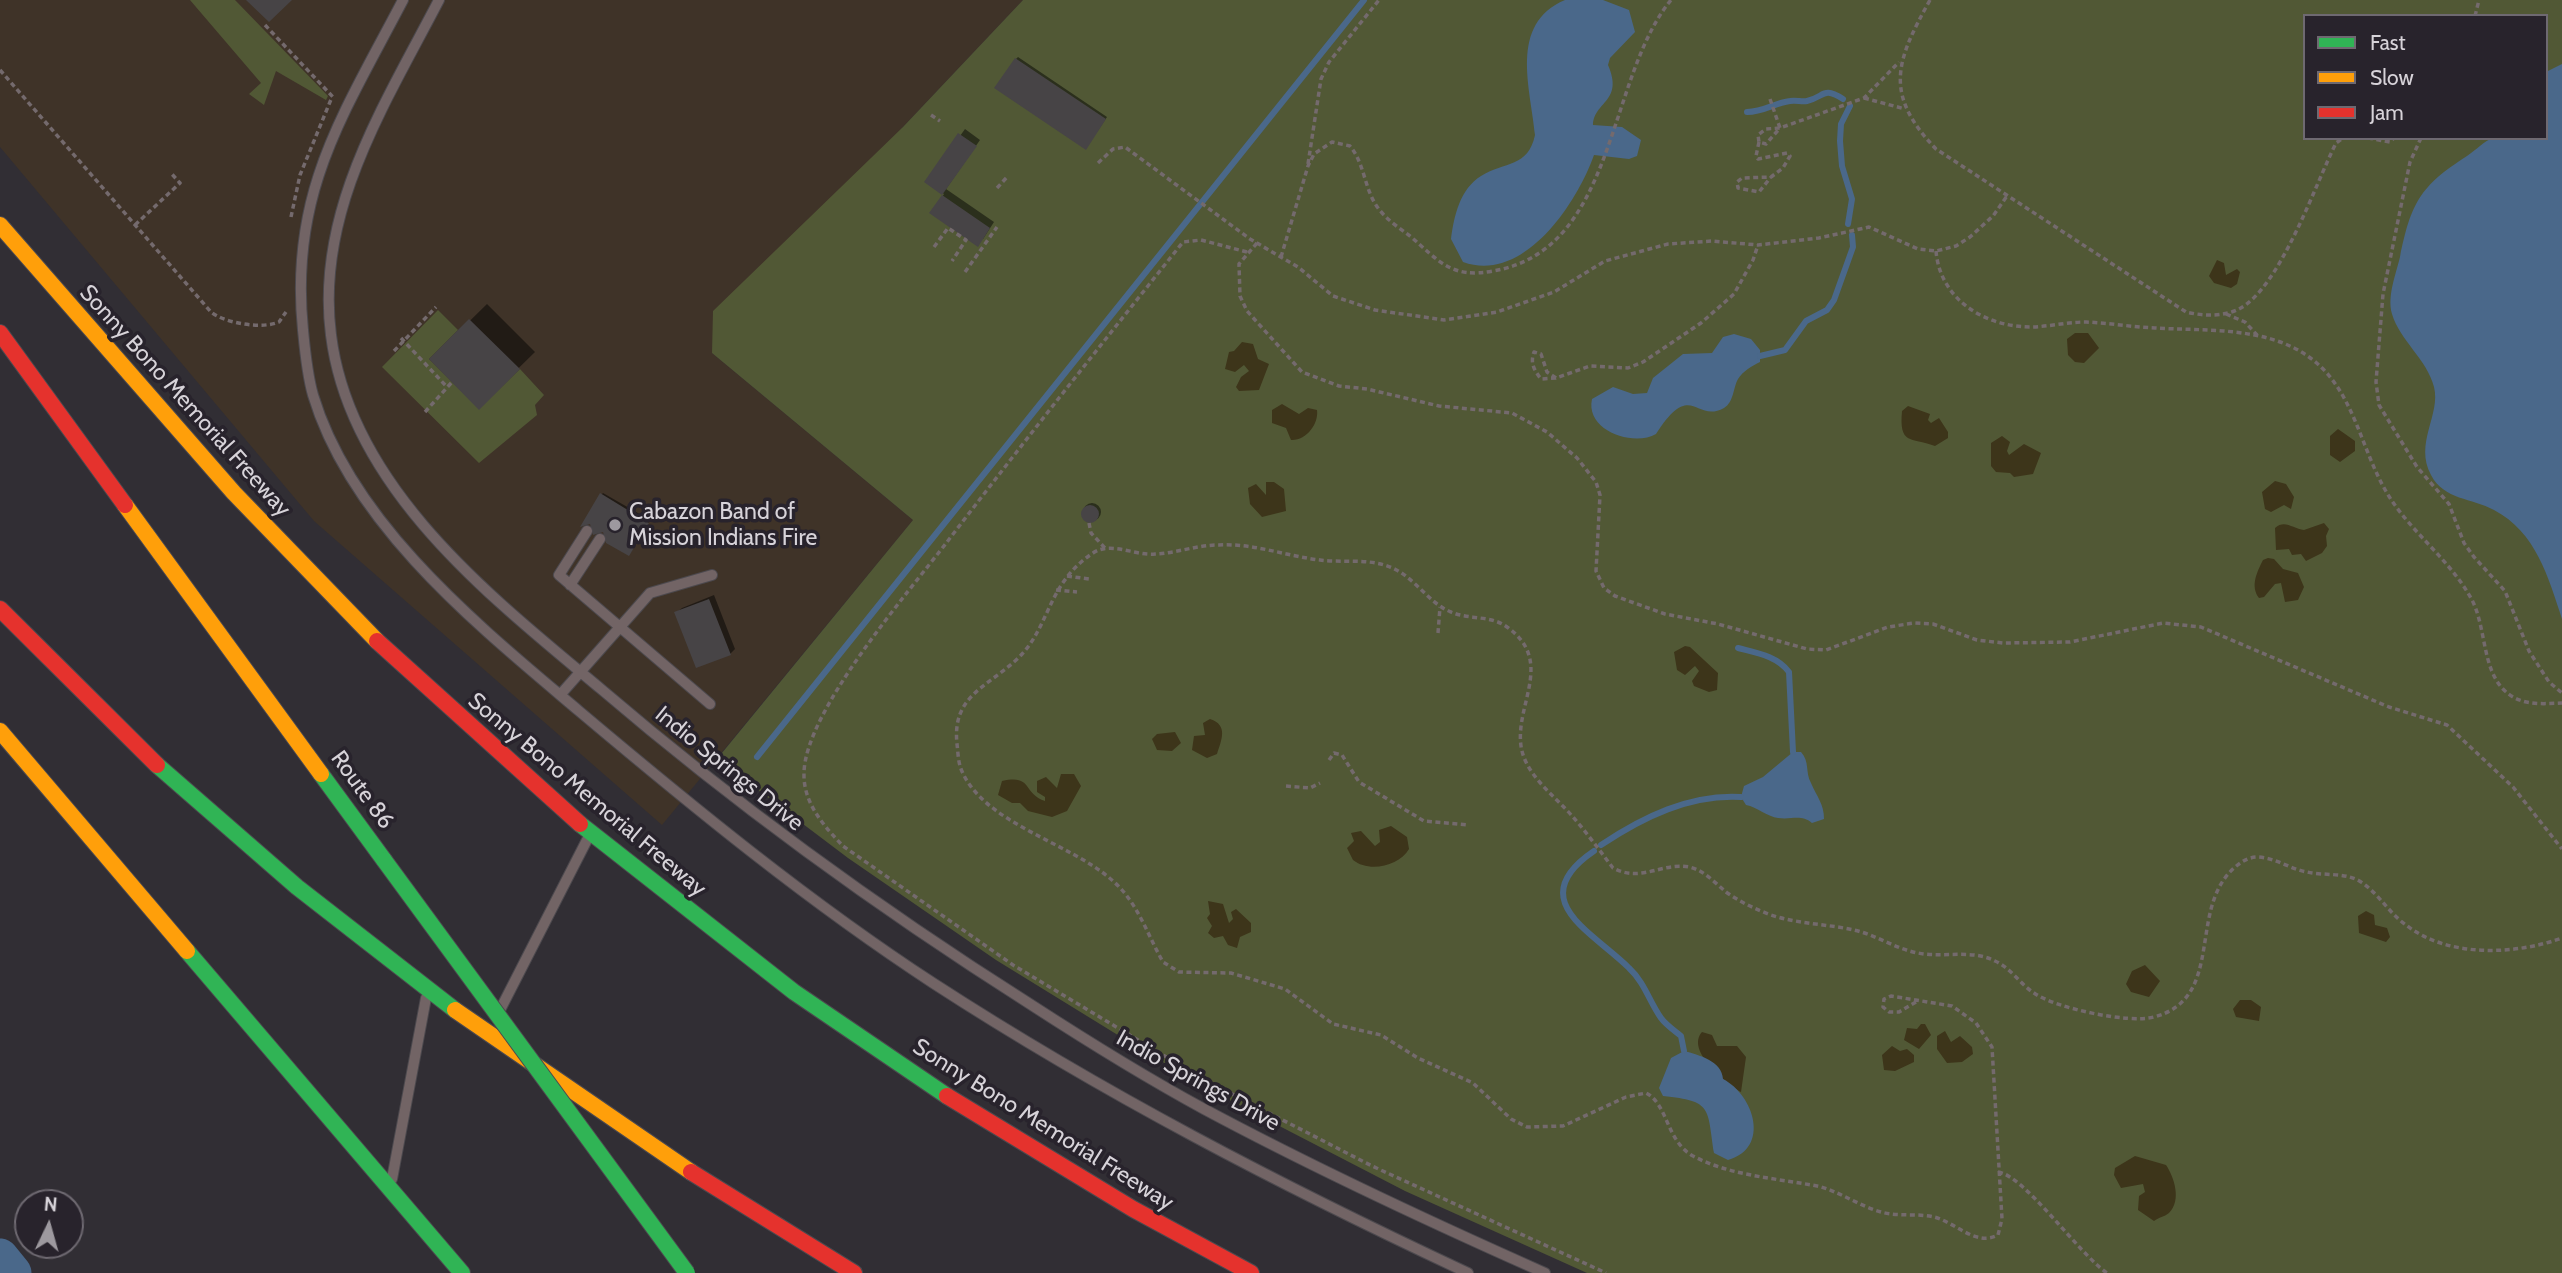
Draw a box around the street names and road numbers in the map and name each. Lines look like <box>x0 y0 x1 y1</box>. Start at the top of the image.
street label: Sonny Bono Memorial Freeway <box>74 279 296 523</box>
street label: Sonny Bono Memorial Freeway <box>462 687 712 903</box>
street label: Indio Springs Drive <box>649 701 809 837</box>
street label: Route 86 <box>324 746 400 834</box>
street label: Indio Springs Drive <box>1111 1025 1285 1137</box>
street label: Sonny Bono Memorial Freeway <box>907 1033 1179 1217</box>

